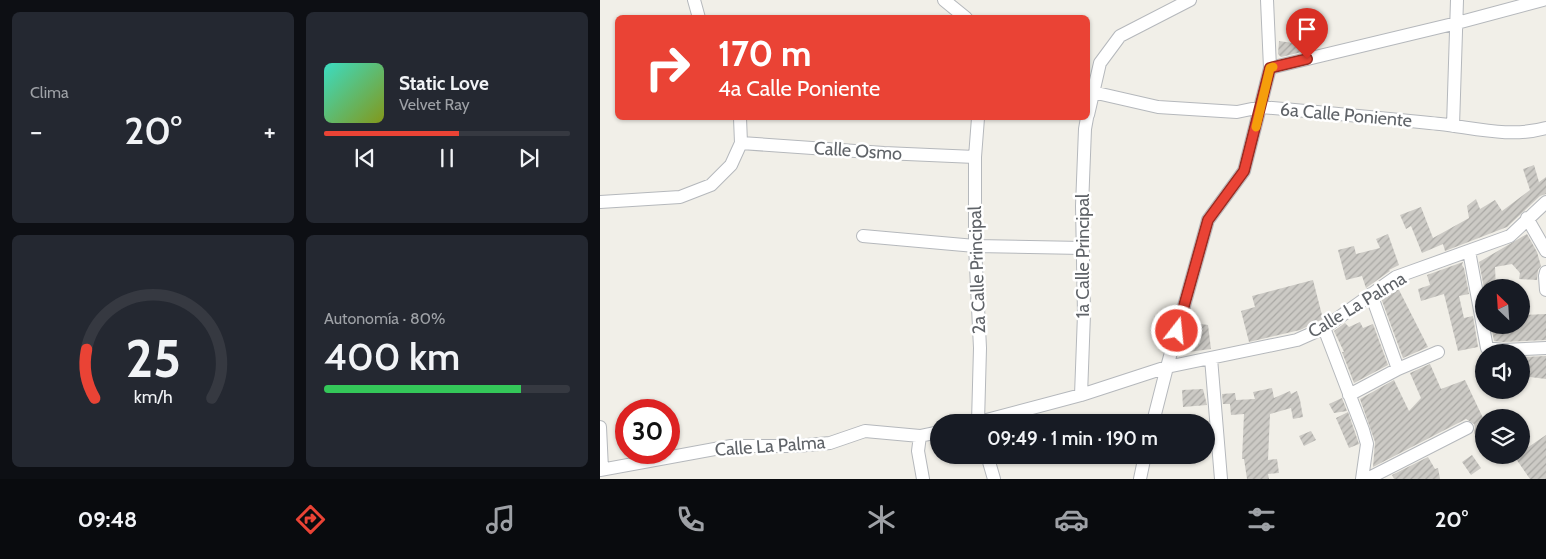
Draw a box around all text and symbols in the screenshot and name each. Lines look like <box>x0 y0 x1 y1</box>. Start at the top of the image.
pin <box>1286 8 1328 59</box>
icon: arrive <box>1293 15 1321 43</box>
text: 170 m <box>718 32 811 75</box>
icon: right <box>635 35 700 100</box>
text: Static Love <box>399 72 489 95</box>
text: 4a Calle Poniente <box>718 75 880 102</box>
text: Clima <box>30 83 69 102</box>
text: Velvet Ray <box>399 95 470 114</box>
street label: 6a Calle Poniente <box>1279 98 1413 132</box>
text: 20° <box>124 107 182 154</box>
text: − <box>30 114 42 148</box>
text: + <box>264 114 276 148</box>
street label: Calle Osmo <box>813 137 903 165</box>
icon: previous <box>351 144 379 172</box>
icon: pause <box>433 144 461 172</box>
icon: next <box>515 144 543 172</box>
street label: 1a Calle Principal <box>1072 193 1094 318</box>
street label: 2a Calle Principal <box>964 205 990 334</box>
street label: Calle La Palma <box>1304 267 1410 343</box>
north arrow <box>1475 279 1530 334</box>
map controls <box>1475 279 1530 464</box>
position arrow <box>1150 304 1202 356</box>
text: Autonomía · 80% <box>324 309 445 328</box>
text: 25 <box>125 327 181 390</box>
text: 400 km <box>324 333 460 380</box>
button: sound <box>1475 344 1530 399</box>
text: km/h <box>133 386 173 407</box>
speed limit sign: 30 <box>615 399 680 464</box>
button: layers <box>1475 409 1530 464</box>
text: 09:49 · 1 min · 190 m <box>987 427 1158 450</box>
street label: Calle La Palma <box>714 431 826 461</box>
icon: directions <box>293 502 328 537</box>
icon: music <box>483 502 518 537</box>
icon: phone <box>673 502 708 537</box>
icon: climate <box>864 502 899 537</box>
icon: car <box>1054 502 1089 537</box>
icon: filters <box>1244 502 1279 537</box>
text: 09:48 <box>78 506 137 533</box>
text: 20° <box>1435 506 1468 533</box>

